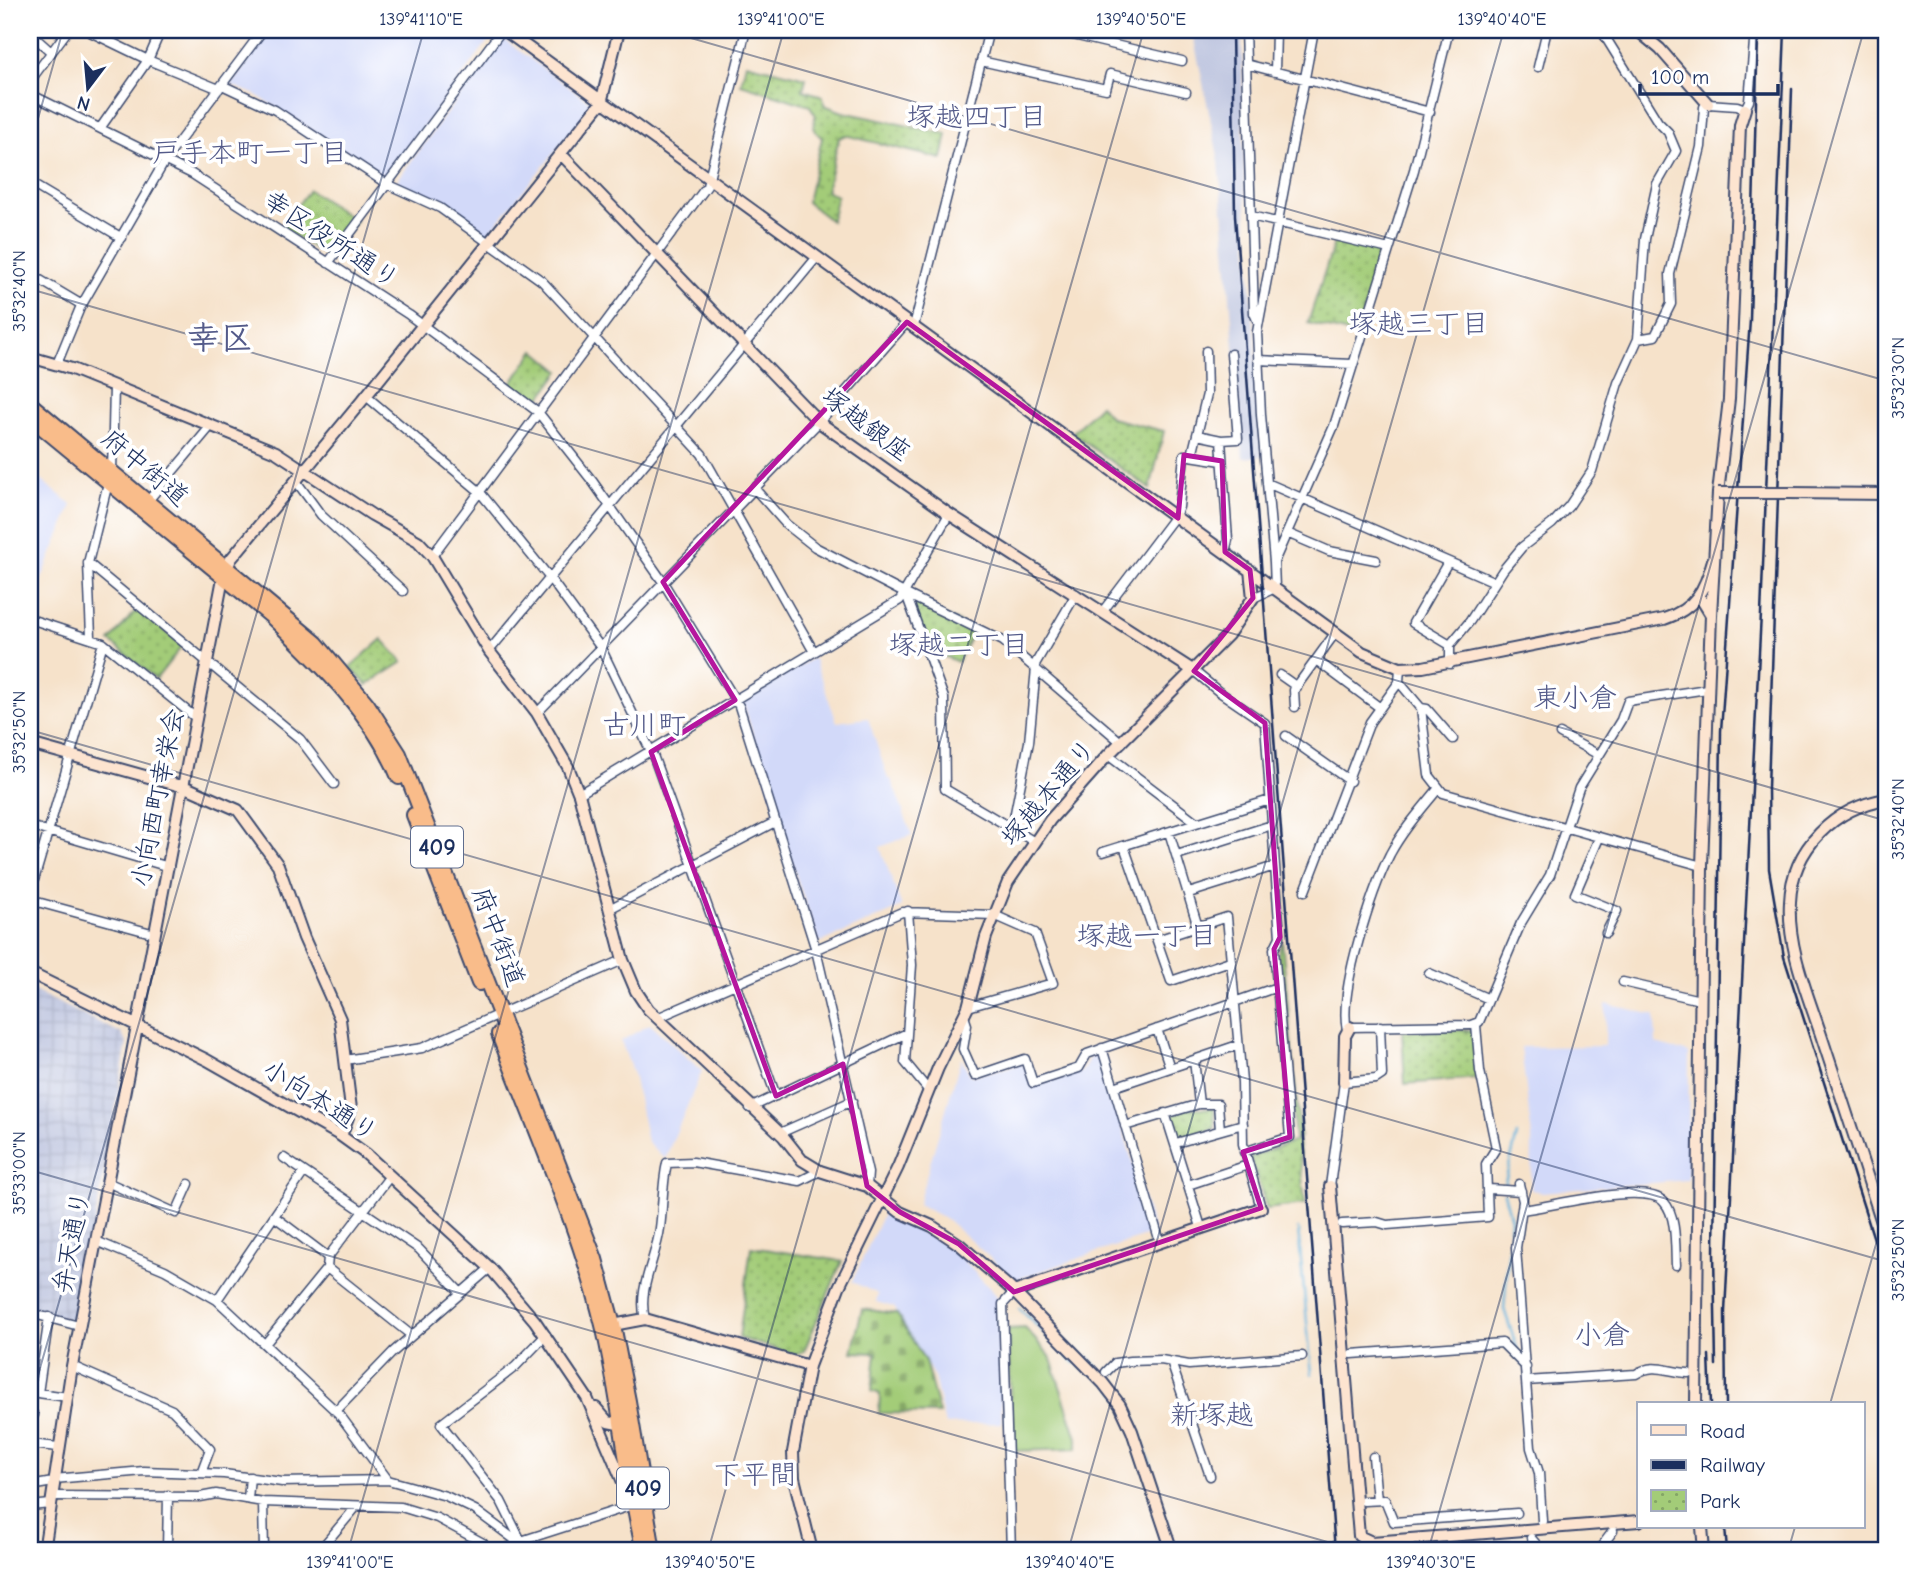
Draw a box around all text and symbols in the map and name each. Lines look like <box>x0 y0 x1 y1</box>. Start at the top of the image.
text: 139°41'10"E <box>379 9 463 30</box>
text: 139°41'00"E <box>737 9 825 30</box>
text: 139°40'50"E <box>1096 9 1186 30</box>
text: 139°40'40"E <box>1458 9 1547 30</box>
north arrow <box>52 52 122 122</box>
scale bar <box>1640 52 1779 96</box>
text: 100 m <box>1651 65 1709 89</box>
text: N <box>75 91 93 116</box>
district label: 塚越四丁目 <box>907 101 1047 133</box>
district label: 戸手本町一丁目 <box>152 137 348 169</box>
street label: 幸区役所通り <box>257 185 405 295</box>
text: 35°32'40"N <box>9 250 30 332</box>
district label: 塚越三丁目 <box>1349 308 1489 340</box>
district label: 幸区 <box>187 319 253 357</box>
text: 35°32'30"N <box>1888 337 1909 419</box>
street label: 塚越銀座 <box>815 382 917 468</box>
street label: 府中街道 <box>96 423 194 513</box>
district label: 塚越二丁目 <box>889 629 1029 661</box>
district label: 東小倉 <box>1533 682 1617 714</box>
text: 35°32'50"N <box>9 691 30 773</box>
street label: 小向西町幸栄会 <box>126 706 190 890</box>
district label: 古川町 <box>602 709 686 741</box>
street label: 塚越本通り <box>996 734 1102 852</box>
text: 35°32'40"N <box>1888 778 1909 860</box>
road number: 409 <box>411 826 463 868</box>
street label: 府中街道 <box>465 883 531 991</box>
district label: 塚越一丁目 <box>1077 920 1217 952</box>
street label: 小向本通り <box>257 1054 383 1148</box>
text: 35°33'00"N <box>9 1131 30 1215</box>
street label: 弁天通り <box>47 1188 97 1296</box>
text: 35°32'50"N <box>1888 1219 1909 1301</box>
district label: 小倉 <box>1574 1319 1630 1351</box>
district label: 新塚越 <box>1170 1399 1254 1431</box>
legend <box>1637 1402 1864 1528</box>
text: Road <box>1700 1419 1745 1443</box>
text: Railway <box>1700 1453 1765 1477</box>
district label: 下平間 <box>713 1459 797 1491</box>
road number: 409 <box>617 1468 669 1508</box>
text: Park <box>1700 1489 1740 1513</box>
text: 139°41'00"E <box>306 1552 394 1573</box>
text: 139°40'50"E <box>665 1552 755 1573</box>
text: 139°40'40"E <box>1026 1552 1115 1573</box>
text: 139°40'30"E <box>1386 1552 1476 1573</box>

